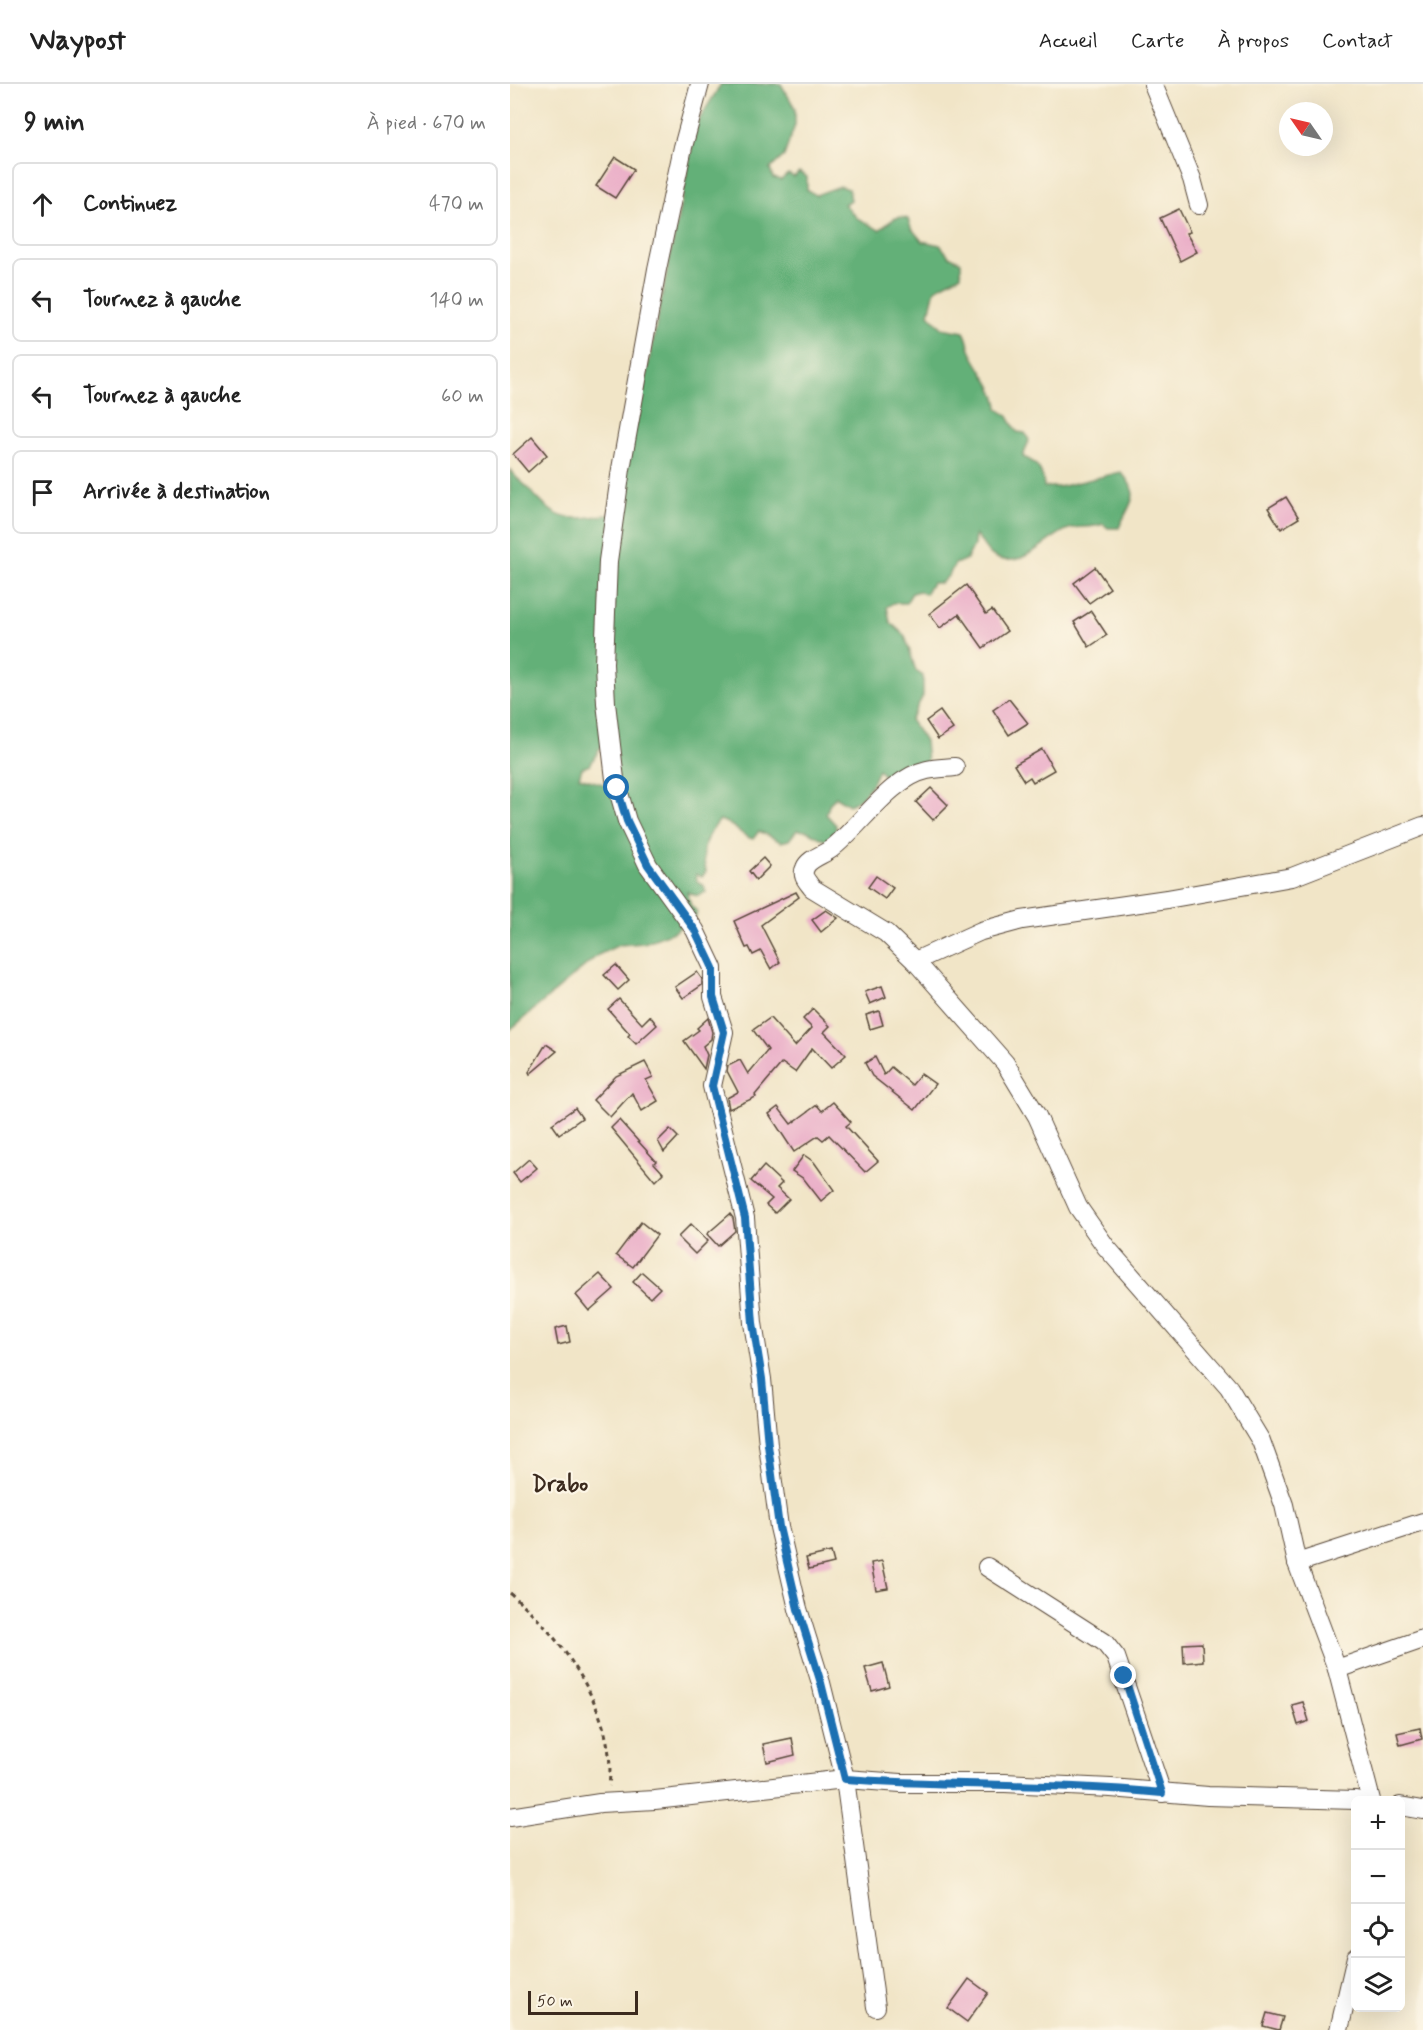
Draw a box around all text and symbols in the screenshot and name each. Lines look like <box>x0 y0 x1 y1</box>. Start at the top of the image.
text: Waypost <box>30 23 126 60</box>
text: Accueil <box>1039 27 1098 55</box>
text: Carte <box>1131 27 1185 55</box>
text: À propos <box>1218 27 1289 55</box>
text: Contact <box>1322 27 1393 55</box>
north arrow <box>1279 102 1333 156</box>
text: 9 min <box>24 106 85 140</box>
text: À pied · 670 m <box>367 110 486 137</box>
icon: ahead <box>26 188 59 221</box>
text: Continuez <box>83 190 177 218</box>
text: 470 m <box>429 191 484 218</box>
icon: left <box>26 284 59 317</box>
text: Tournez à gauche <box>83 286 241 314</box>
text: 140 m <box>430 287 484 314</box>
icon: left <box>26 380 59 413</box>
text: Tournez à gauche <box>83 382 241 410</box>
text: 60 m <box>441 383 484 410</box>
icon: arrive <box>26 476 59 509</box>
text: Arrivée à destination <box>83 478 270 506</box>
route start <box>603 774 629 800</box>
district label: Drabo <box>532 1471 588 1499</box>
route end <box>1110 1662 1136 1688</box>
map controls <box>1351 1796 1405 2012</box>
button: + <box>1351 1796 1405 1850</box>
button: − <box>1351 1850 1405 1904</box>
button: locate <box>1351 1904 1405 1958</box>
button: layers <box>1351 1958 1405 2012</box>
scale bar <box>528 1988 638 2016</box>
text: 50 m <box>537 1991 573 2012</box>

